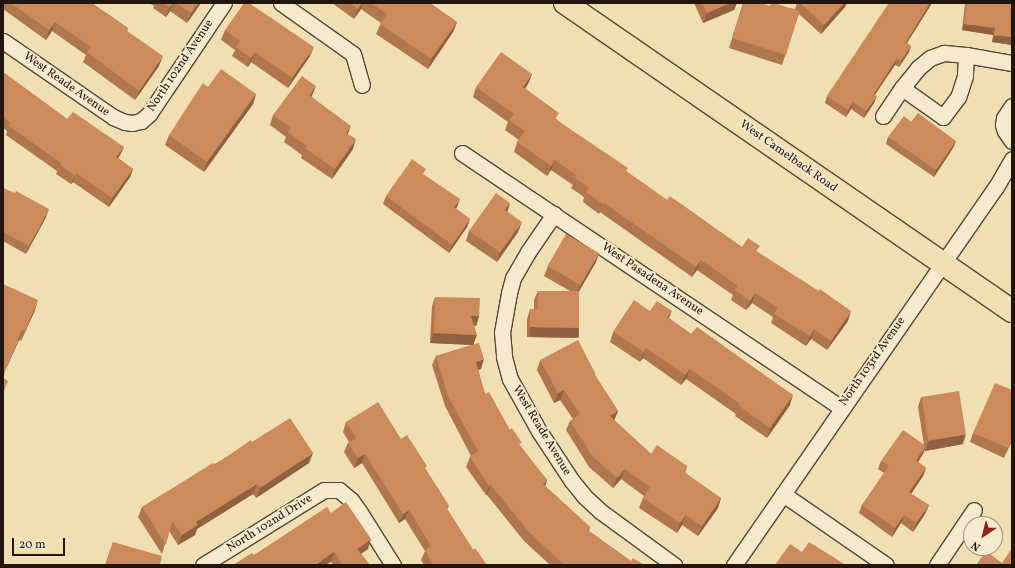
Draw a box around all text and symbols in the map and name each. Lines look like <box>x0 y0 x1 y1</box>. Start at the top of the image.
street label: North 102nd Avenue <box>145 17 217 115</box>
street label: West Reade Avenue <box>20 50 112 120</box>
street label: West Camelback Road <box>736 118 840 196</box>
street label: West Pasadena Avenue <box>598 241 706 319</box>
street label: North 103rd Avenue <box>837 315 909 409</box>
street label: West Reade Avenue <box>508 383 574 479</box>
street label: North 102nd Drive <box>225 492 315 556</box>
north arrow <box>963 516 1003 556</box>
scale bar <box>14 530 67 556</box>
text: 20 m <box>19 537 46 553</box>
text: N <box>969 537 984 554</box>

